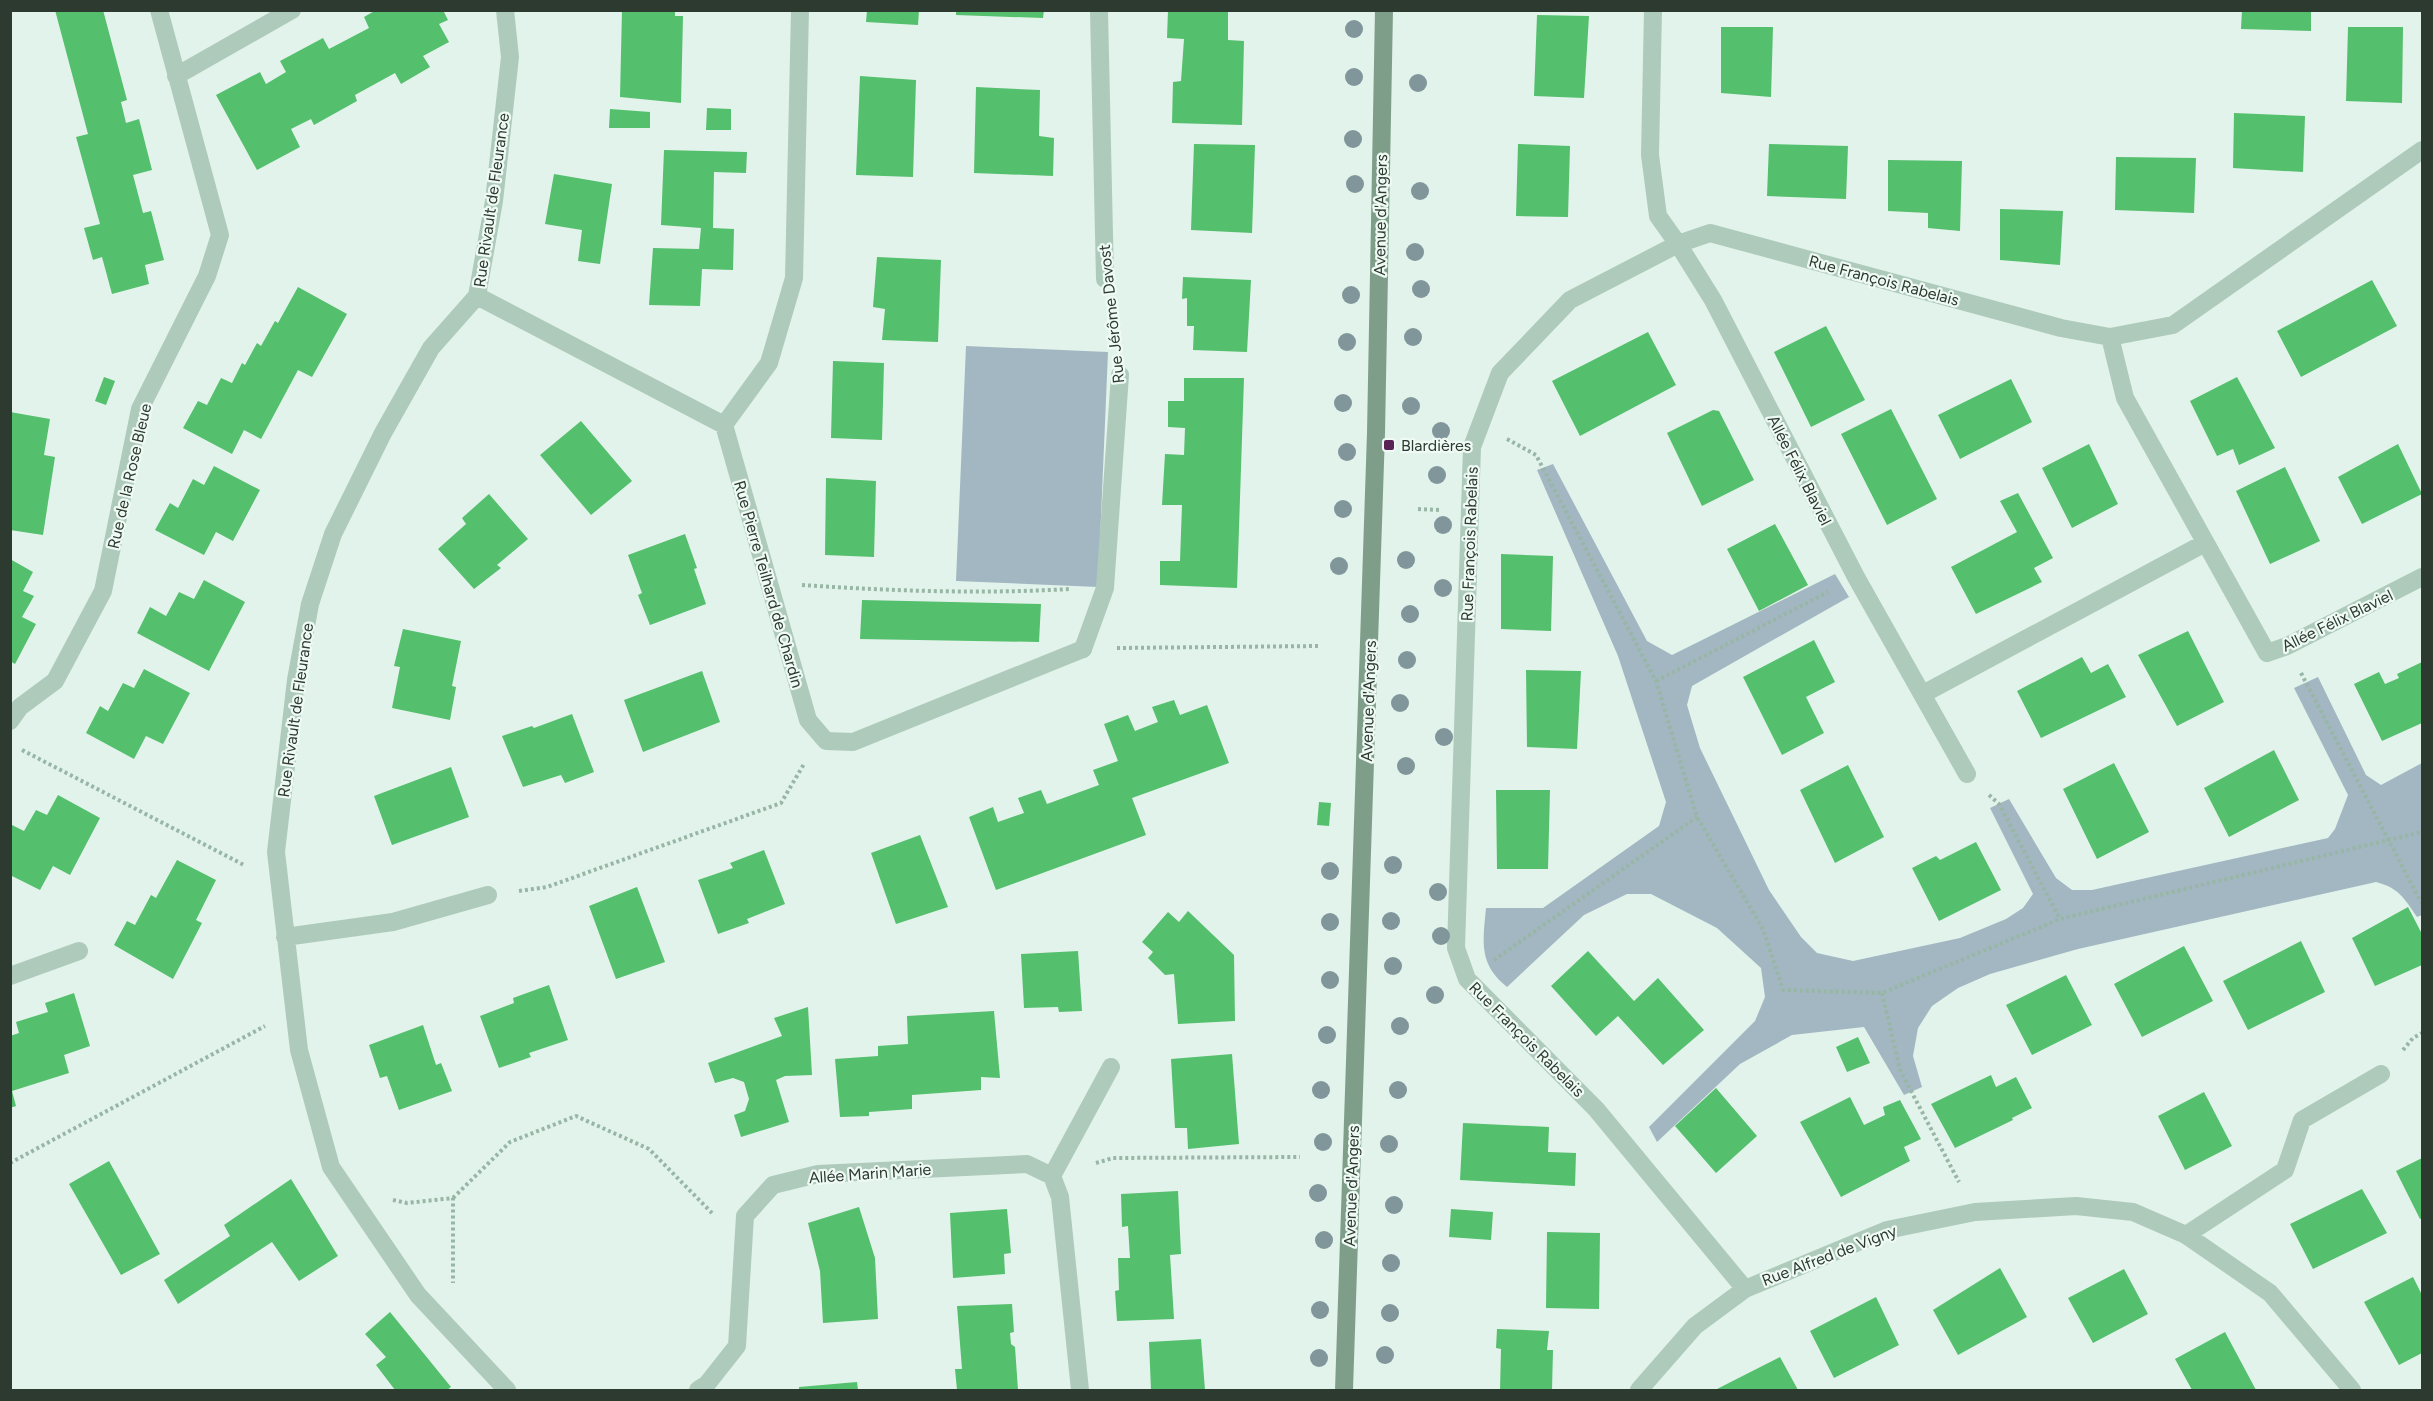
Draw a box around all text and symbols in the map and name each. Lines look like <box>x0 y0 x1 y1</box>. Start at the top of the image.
street label: Rue Rivault de Fleurance <box>470 111 513 289</box>
street label: Avenue d'Angers <box>1370 154 1391 276</box>
street label: Rue Jérôme Davost <box>1095 244 1128 384</box>
street label: Rue François Rabelais <box>1807 251 1961 310</box>
street label: Rue de la Rose Bleue <box>104 401 156 551</box>
street label: Allée Félix Blaviel <box>1764 412 1836 528</box>
place label: Blardières <box>1401 436 1471 455</box>
marker: Blardières <box>1382 438 1396 452</box>
street label: Rue François Rabelais <box>1457 466 1482 622</box>
street label: Rue Pierre Teilhard de Chardin <box>730 478 807 690</box>
street label: Allée Félix Blaviel <box>2279 585 2396 656</box>
street label: Rue Rivault de Fleurance <box>274 621 317 799</box>
street label: Avenue d'Angers <box>1357 640 1380 762</box>
street label: Rue François Rabelais <box>1465 978 1588 1101</box>
street label: Avenue d'Angers <box>1340 1125 1363 1247</box>
street label: Allée Marin Marie <box>808 1160 932 1187</box>
street label: Rue Alfred de Vigny <box>1759 1221 1900 1290</box>

